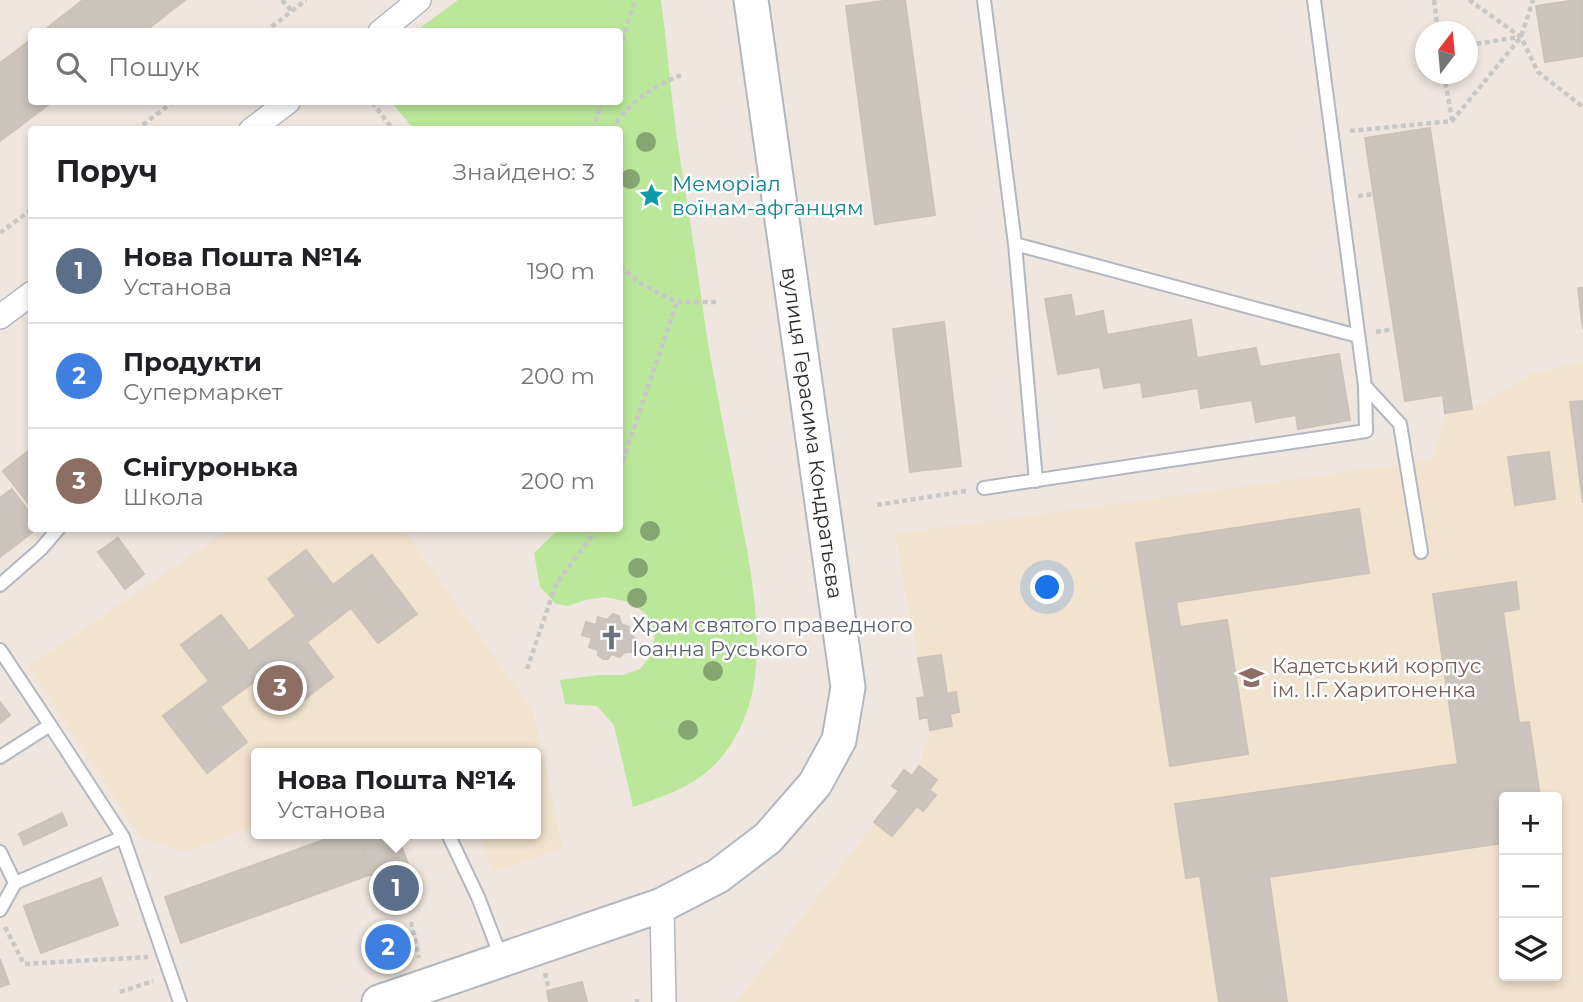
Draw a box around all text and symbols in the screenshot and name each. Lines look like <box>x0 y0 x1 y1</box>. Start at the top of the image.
north arrow <box>1415 21 1478 84</box>
search box <box>28 28 623 105</box>
icon: search <box>52 48 90 86</box>
text: Пошук <box>108 51 200 83</box>
text: Поруч <box>56 153 158 190</box>
text: Знайдено: 3 <box>453 158 595 186</box>
place label: Меморіал воїнам-афганцям <box>672 171 864 220</box>
place icon: Меморіал воїнам-афганцям <box>638 182 666 210</box>
text: Нова Пошта №14 <box>123 241 361 273</box>
text: 1 <box>74 257 84 285</box>
text: 190 m <box>527 257 595 285</box>
street label: вулиця Герасима Кондратьєва <box>777 265 848 600</box>
text: Установа <box>123 273 232 301</box>
text: Продукти <box>123 346 262 378</box>
text: 2 <box>72 362 86 390</box>
text: 200 m <box>521 362 595 390</box>
text: Супермаркет <box>123 378 283 406</box>
text: Снігуронька <box>123 451 298 483</box>
text: 3 <box>72 467 86 495</box>
text: 200 m <box>521 467 595 495</box>
text: Школа <box>123 483 204 511</box>
your location <box>1030 570 1064 604</box>
place label: Храм святого праведного Іоанна Руського <box>632 612 913 661</box>
church icon: Храм святого праведного Іоанна Руського <box>598 623 626 651</box>
place label: Кадетський корпус ім. І.Г. Харитоненка <box>1272 653 1482 702</box>
pin: 3 <box>257 662 303 714</box>
school or university icon: Кадетський корпус ім. І.Г. Харитоненка <box>1238 664 1266 692</box>
popup <box>251 748 541 839</box>
text: Нова Пошта №14 <box>277 764 515 796</box>
map controls <box>1499 792 1562 981</box>
button: + <box>1499 792 1562 855</box>
text: Установа <box>277 796 386 824</box>
button: − <box>1499 855 1562 918</box>
pin: 1 <box>373 862 419 914</box>
button: layers <box>1499 918 1562 981</box>
pin: 2 <box>365 921 411 973</box>

